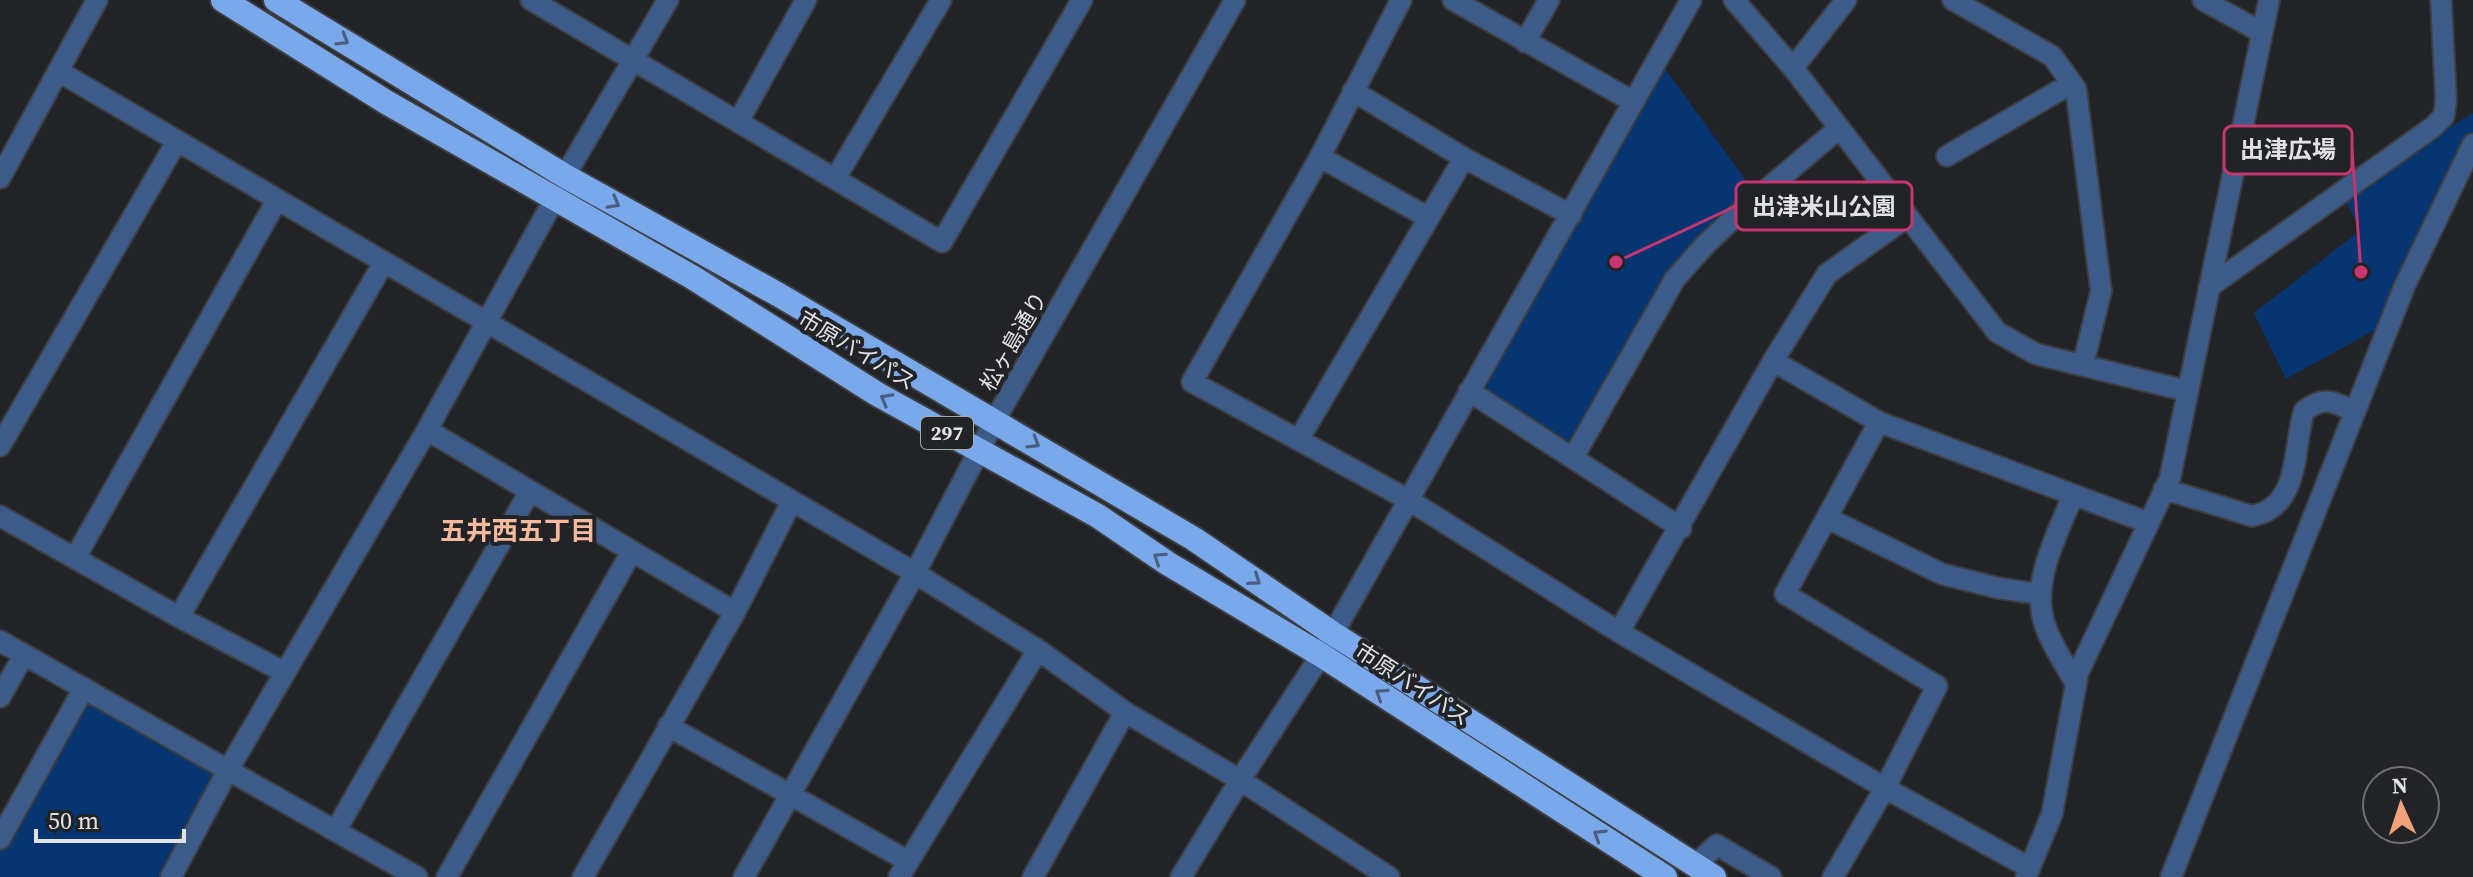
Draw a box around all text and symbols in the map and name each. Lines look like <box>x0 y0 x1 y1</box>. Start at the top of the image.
one-way arrow <box>334 30 349 46</box>
callout: 出津広場 <box>2224 126 2352 174</box>
text: 出津広場 <box>2240 133 2336 166</box>
callout: 出津米山公園 <box>1736 182 1912 230</box>
text: 出津米山公園 <box>1752 190 1896 223</box>
one-way arrow <box>605 193 620 209</box>
street label: 松ヶ島通り <box>973 286 1053 396</box>
street label: 市原バイパス <box>793 303 921 397</box>
one-way arrow <box>881 393 895 409</box>
road number: 297 <box>921 417 973 449</box>
one-way arrow <box>1025 433 1040 449</box>
district label: 五井西五丁目 <box>440 513 596 549</box>
one-way arrow <box>1154 552 1168 567</box>
one-way arrow <box>1246 570 1261 585</box>
street label: 市原バイパス <box>1350 636 1476 732</box>
one-way arrow <box>1375 689 1389 704</box>
north arrow <box>2361 765 2441 845</box>
text: N <box>2391 770 2409 800</box>
scale bar <box>36 793 184 843</box>
text: 50 m <box>48 804 99 837</box>
one-way arrow <box>1593 830 1608 845</box>

